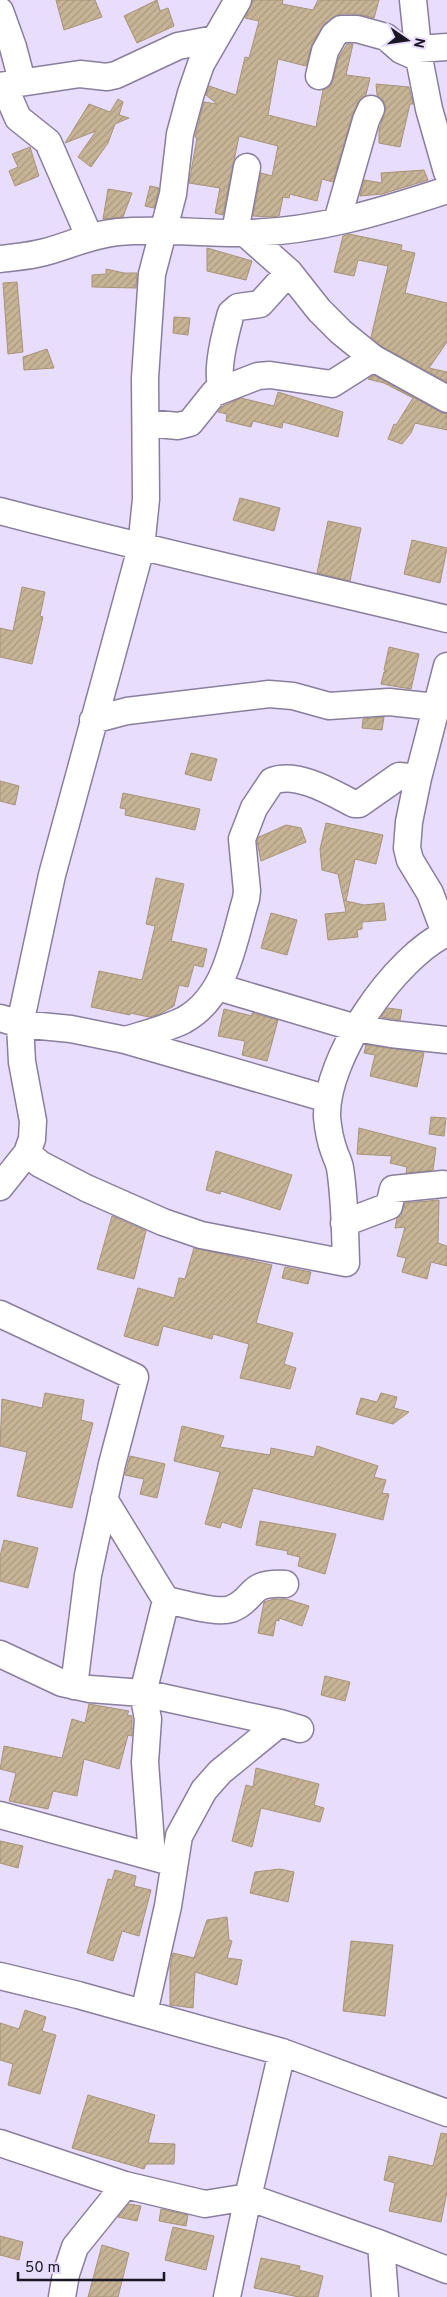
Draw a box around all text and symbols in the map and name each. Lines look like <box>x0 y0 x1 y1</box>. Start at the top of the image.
north arrow <box>382 15 432 65</box>
text: N <box>409 36 428 49</box>
scale bar <box>18 2250 164 2282</box>
text: 50 m <box>25 2259 60 2278</box>

